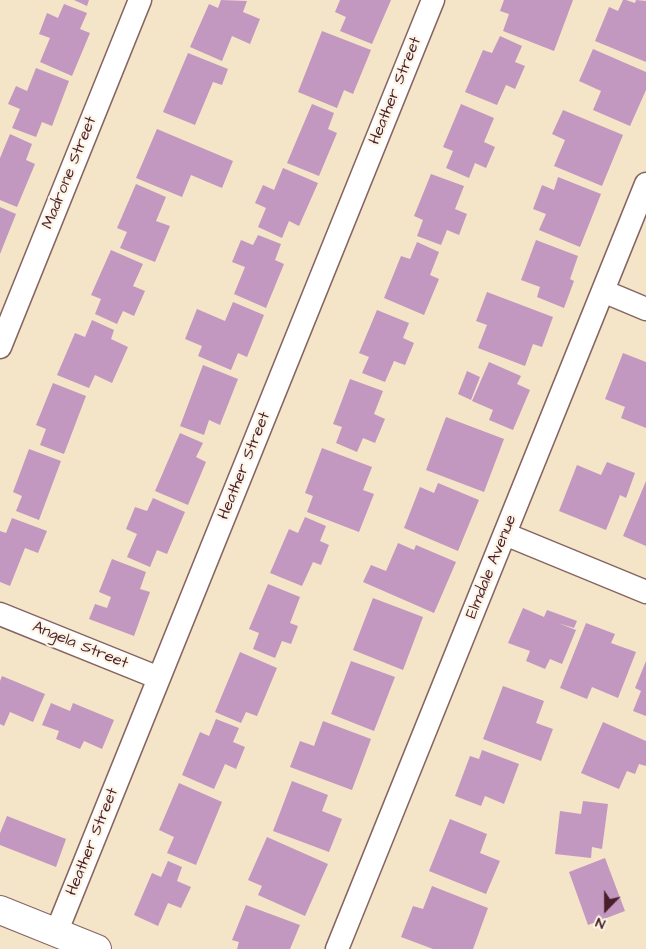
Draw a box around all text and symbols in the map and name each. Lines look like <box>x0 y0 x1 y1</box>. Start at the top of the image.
street label: Heather Street <box>366 34 426 148</box>
street label: Madrone Street <box>39 114 101 232</box>
street label: Heather Street <box>215 409 275 523</box>
street label: Elmdale Avenue <box>462 512 522 622</box>
street label: Angela Street <box>29 618 131 674</box>
street label: Heather Street <box>63 785 123 899</box>
north arrow <box>581 884 631 934</box>
text: N <box>593 912 608 934</box>

